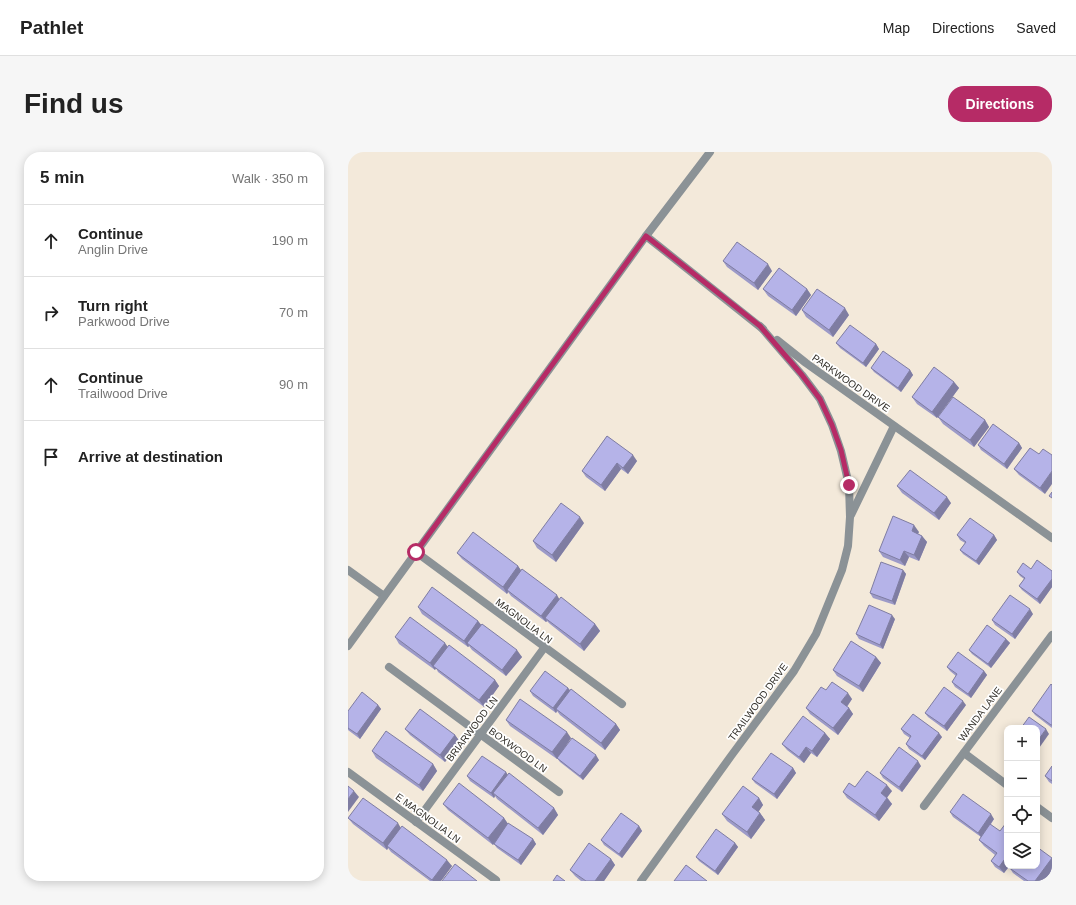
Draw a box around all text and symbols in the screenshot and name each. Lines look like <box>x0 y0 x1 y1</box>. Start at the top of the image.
text: Pathlet <box>20 17 83 38</box>
text: Map <box>883 20 910 36</box>
text: Directions <box>932 20 994 36</box>
text: Saved <box>1016 20 1056 36</box>
button: Directions <box>948 86 1052 122</box>
text: Find us <box>24 88 124 119</box>
text: 5 min <box>40 168 84 187</box>
text: Walk · 350 m <box>232 171 308 186</box>
text: Continue <box>78 225 143 242</box>
icon: ahead <box>40 230 62 252</box>
text: 190 m <box>272 233 308 248</box>
text: Anglin Drive <box>78 242 148 257</box>
text: Turn right <box>78 297 148 314</box>
icon: right <box>40 302 62 324</box>
text: 70 m <box>279 305 308 320</box>
text: Parkwood Drive <box>78 314 170 329</box>
street label: PARKWOOD DRIVE <box>810 352 892 414</box>
text: Continue <box>78 369 143 386</box>
icon: ahead <box>40 374 62 396</box>
text: 90 m <box>279 377 308 392</box>
text: Trailwood Drive <box>78 386 168 401</box>
icon: arrive <box>40 446 62 468</box>
text: Arrive at destination <box>78 448 223 465</box>
route end <box>840 476 858 494</box>
route start <box>407 543 425 561</box>
street label: MAGNOLIA LN <box>494 596 554 646</box>
street label: TRAILWOOD DRIVE <box>726 661 790 743</box>
street label: WANDA LANE <box>956 684 1004 743</box>
street label: BRIARWOOD LN <box>444 694 500 764</box>
street label: BOXWOOD LN <box>487 725 549 775</box>
map controls <box>1004 725 1040 869</box>
button: + <box>1004 725 1040 761</box>
button: − <box>1004 761 1040 797</box>
street label: E MAGNOLIA LN <box>394 791 462 845</box>
button: locate <box>1004 797 1040 833</box>
button: layers <box>1004 833 1040 869</box>

